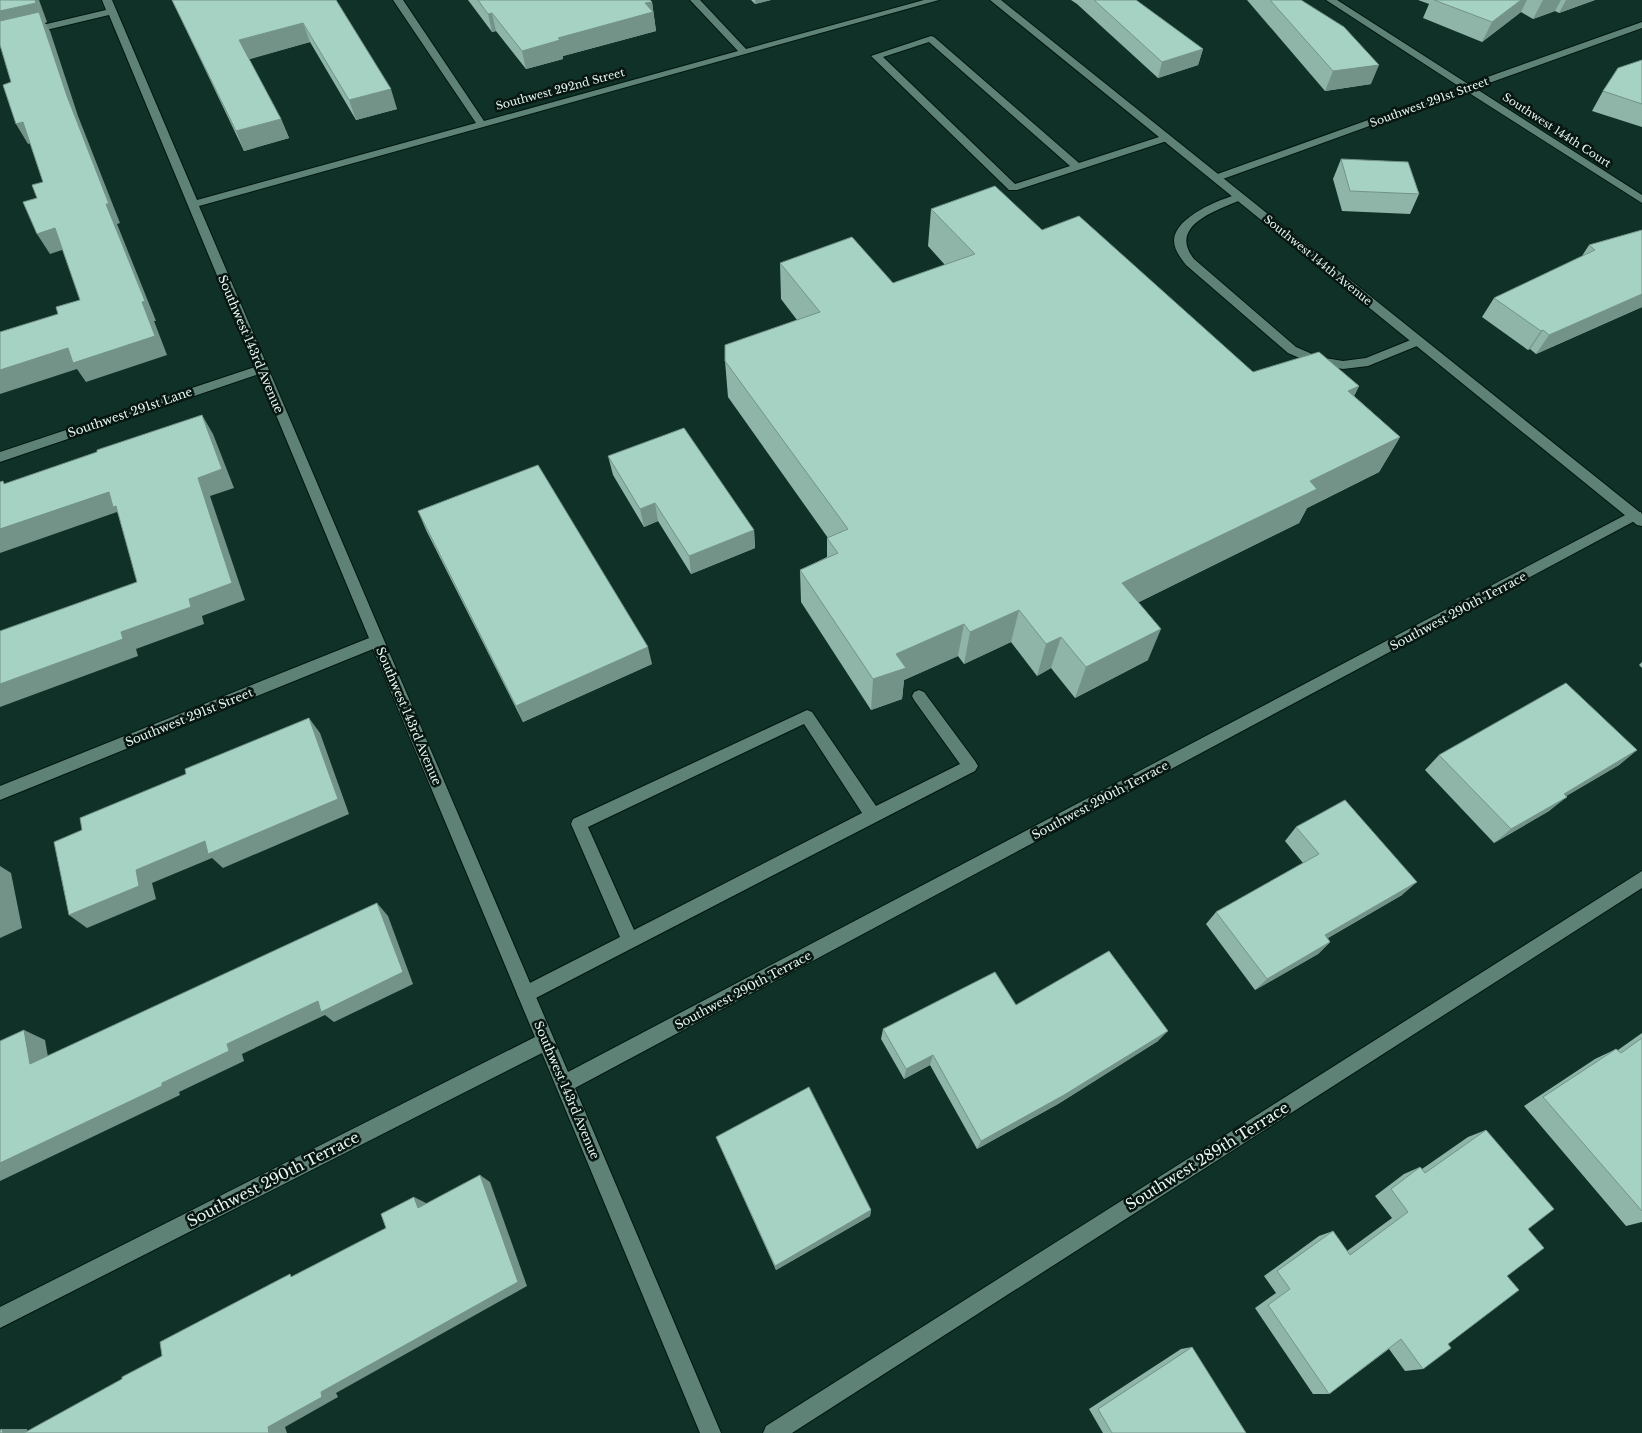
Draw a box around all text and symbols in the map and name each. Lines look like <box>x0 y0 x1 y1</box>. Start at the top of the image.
street label: Southwest 292nd Street <box>494 65 627 113</box>
street label: Southwest 291st Street <box>1368 74 1491 130</box>
street label: Southwest 144th Court <box>1500 90 1615 171</box>
street label: Southwest 144th Avenue <box>1261 212 1375 308</box>
street label: Southwest 143rd Avenue <box>215 273 287 415</box>
street label: Southwest 291st Lane <box>66 384 194 440</box>
street label: Southwest 290th Terrace <box>1387 568 1529 653</box>
street label: Southwest 143rd Avenue <box>373 645 445 787</box>
street label: Southwest 291st Street <box>123 684 256 750</box>
street label: Southwest 290th Terrace <box>1029 757 1171 842</box>
street label: Southwest 290th Terrace <box>672 947 814 1032</box>
street label: Southwest 143rd Avenue <box>531 1019 603 1161</box>
street label: Southwest 289th Terrace <box>1122 1098 1292 1214</box>
street label: Southwest 290th Terrace <box>184 1127 362 1231</box>

